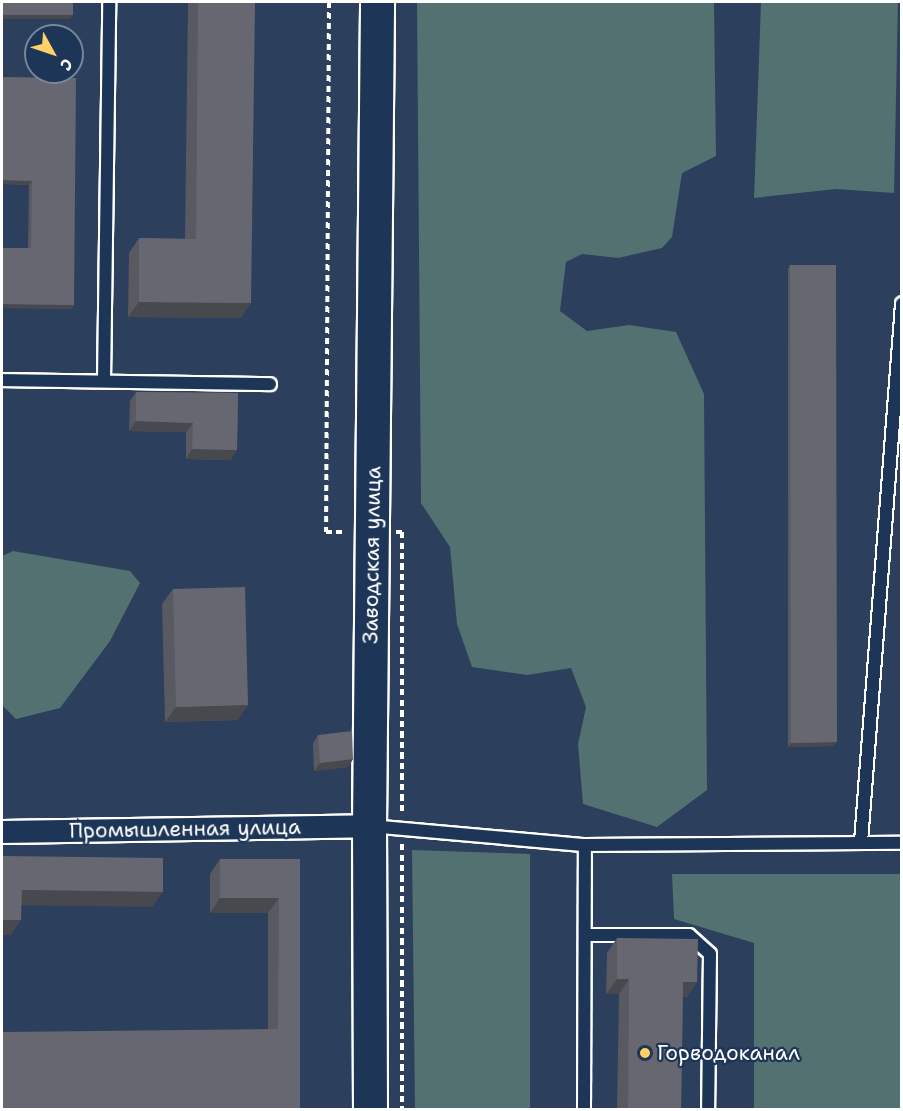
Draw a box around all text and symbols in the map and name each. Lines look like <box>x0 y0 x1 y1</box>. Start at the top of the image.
north arrow <box>24 24 84 84</box>
text: С <box>55 54 78 75</box>
street label: Заводская улица <box>358 466 386 644</box>
street label: Промышленная улица <box>69 814 301 844</box>
place label: Горводоканал <box>657 1040 800 1066</box>
marker: Горводоканал <box>638 1046 652 1060</box>

